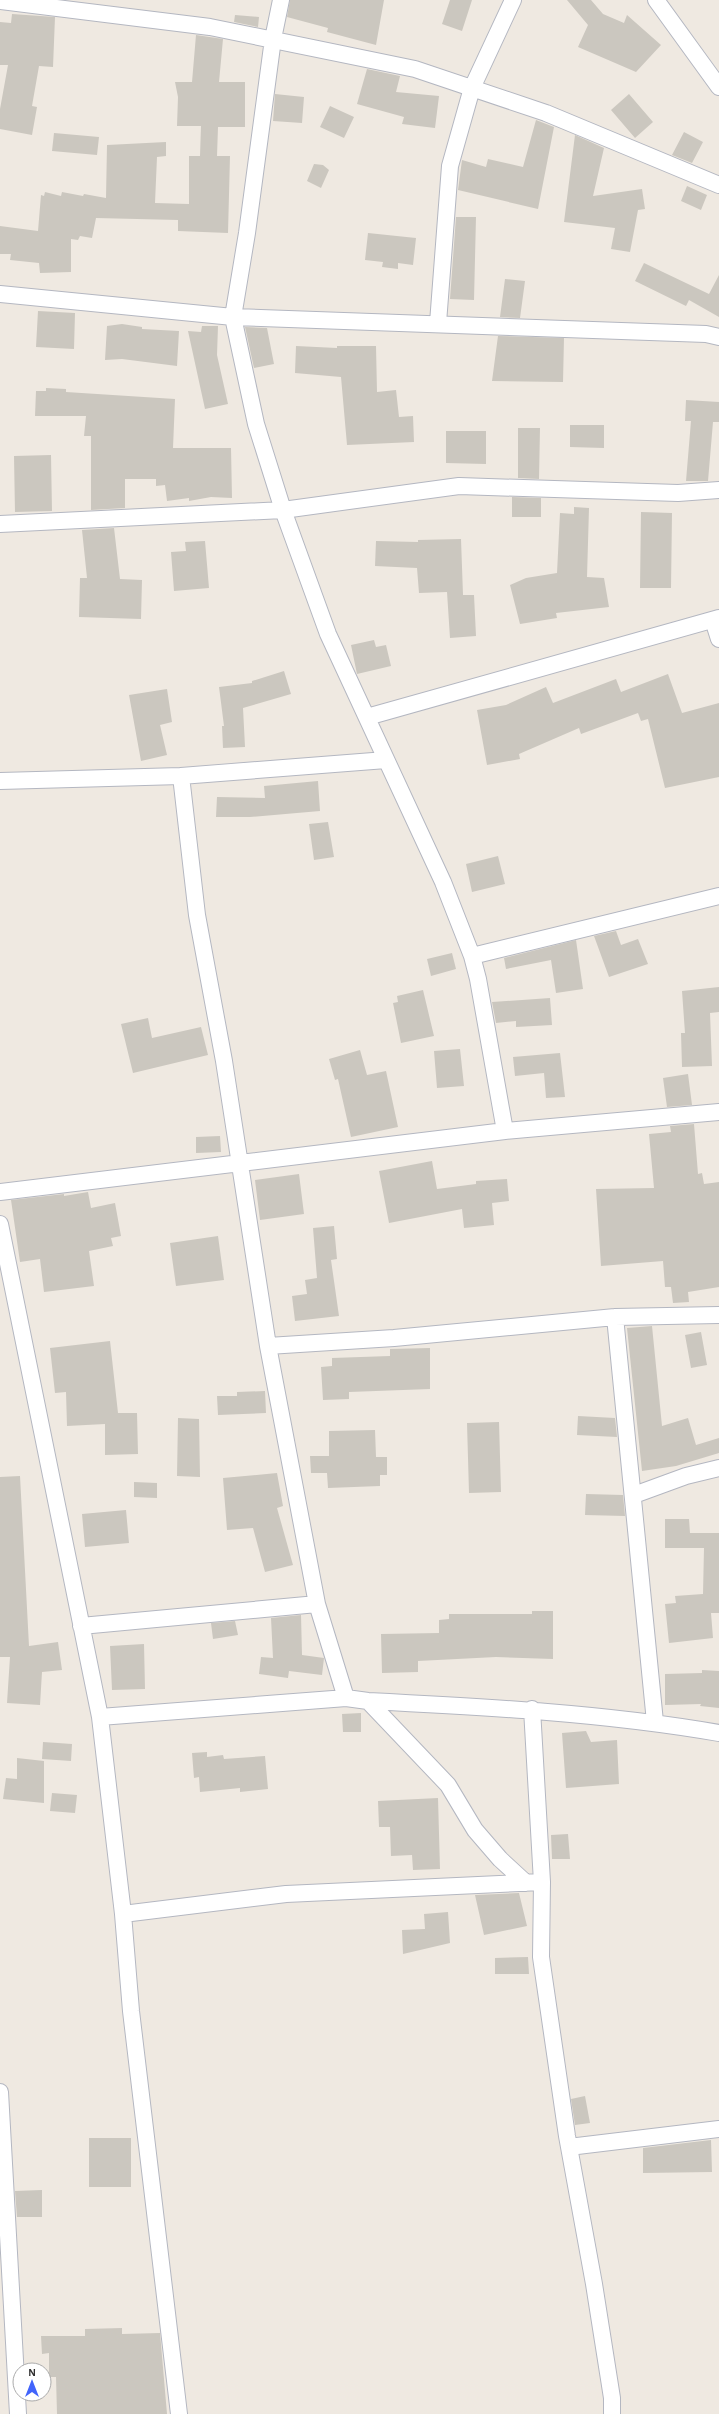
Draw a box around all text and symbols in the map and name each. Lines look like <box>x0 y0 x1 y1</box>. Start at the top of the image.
north arrow <box>12 2362 52 2402</box>
text: N <box>28 2367 36 2378</box>

